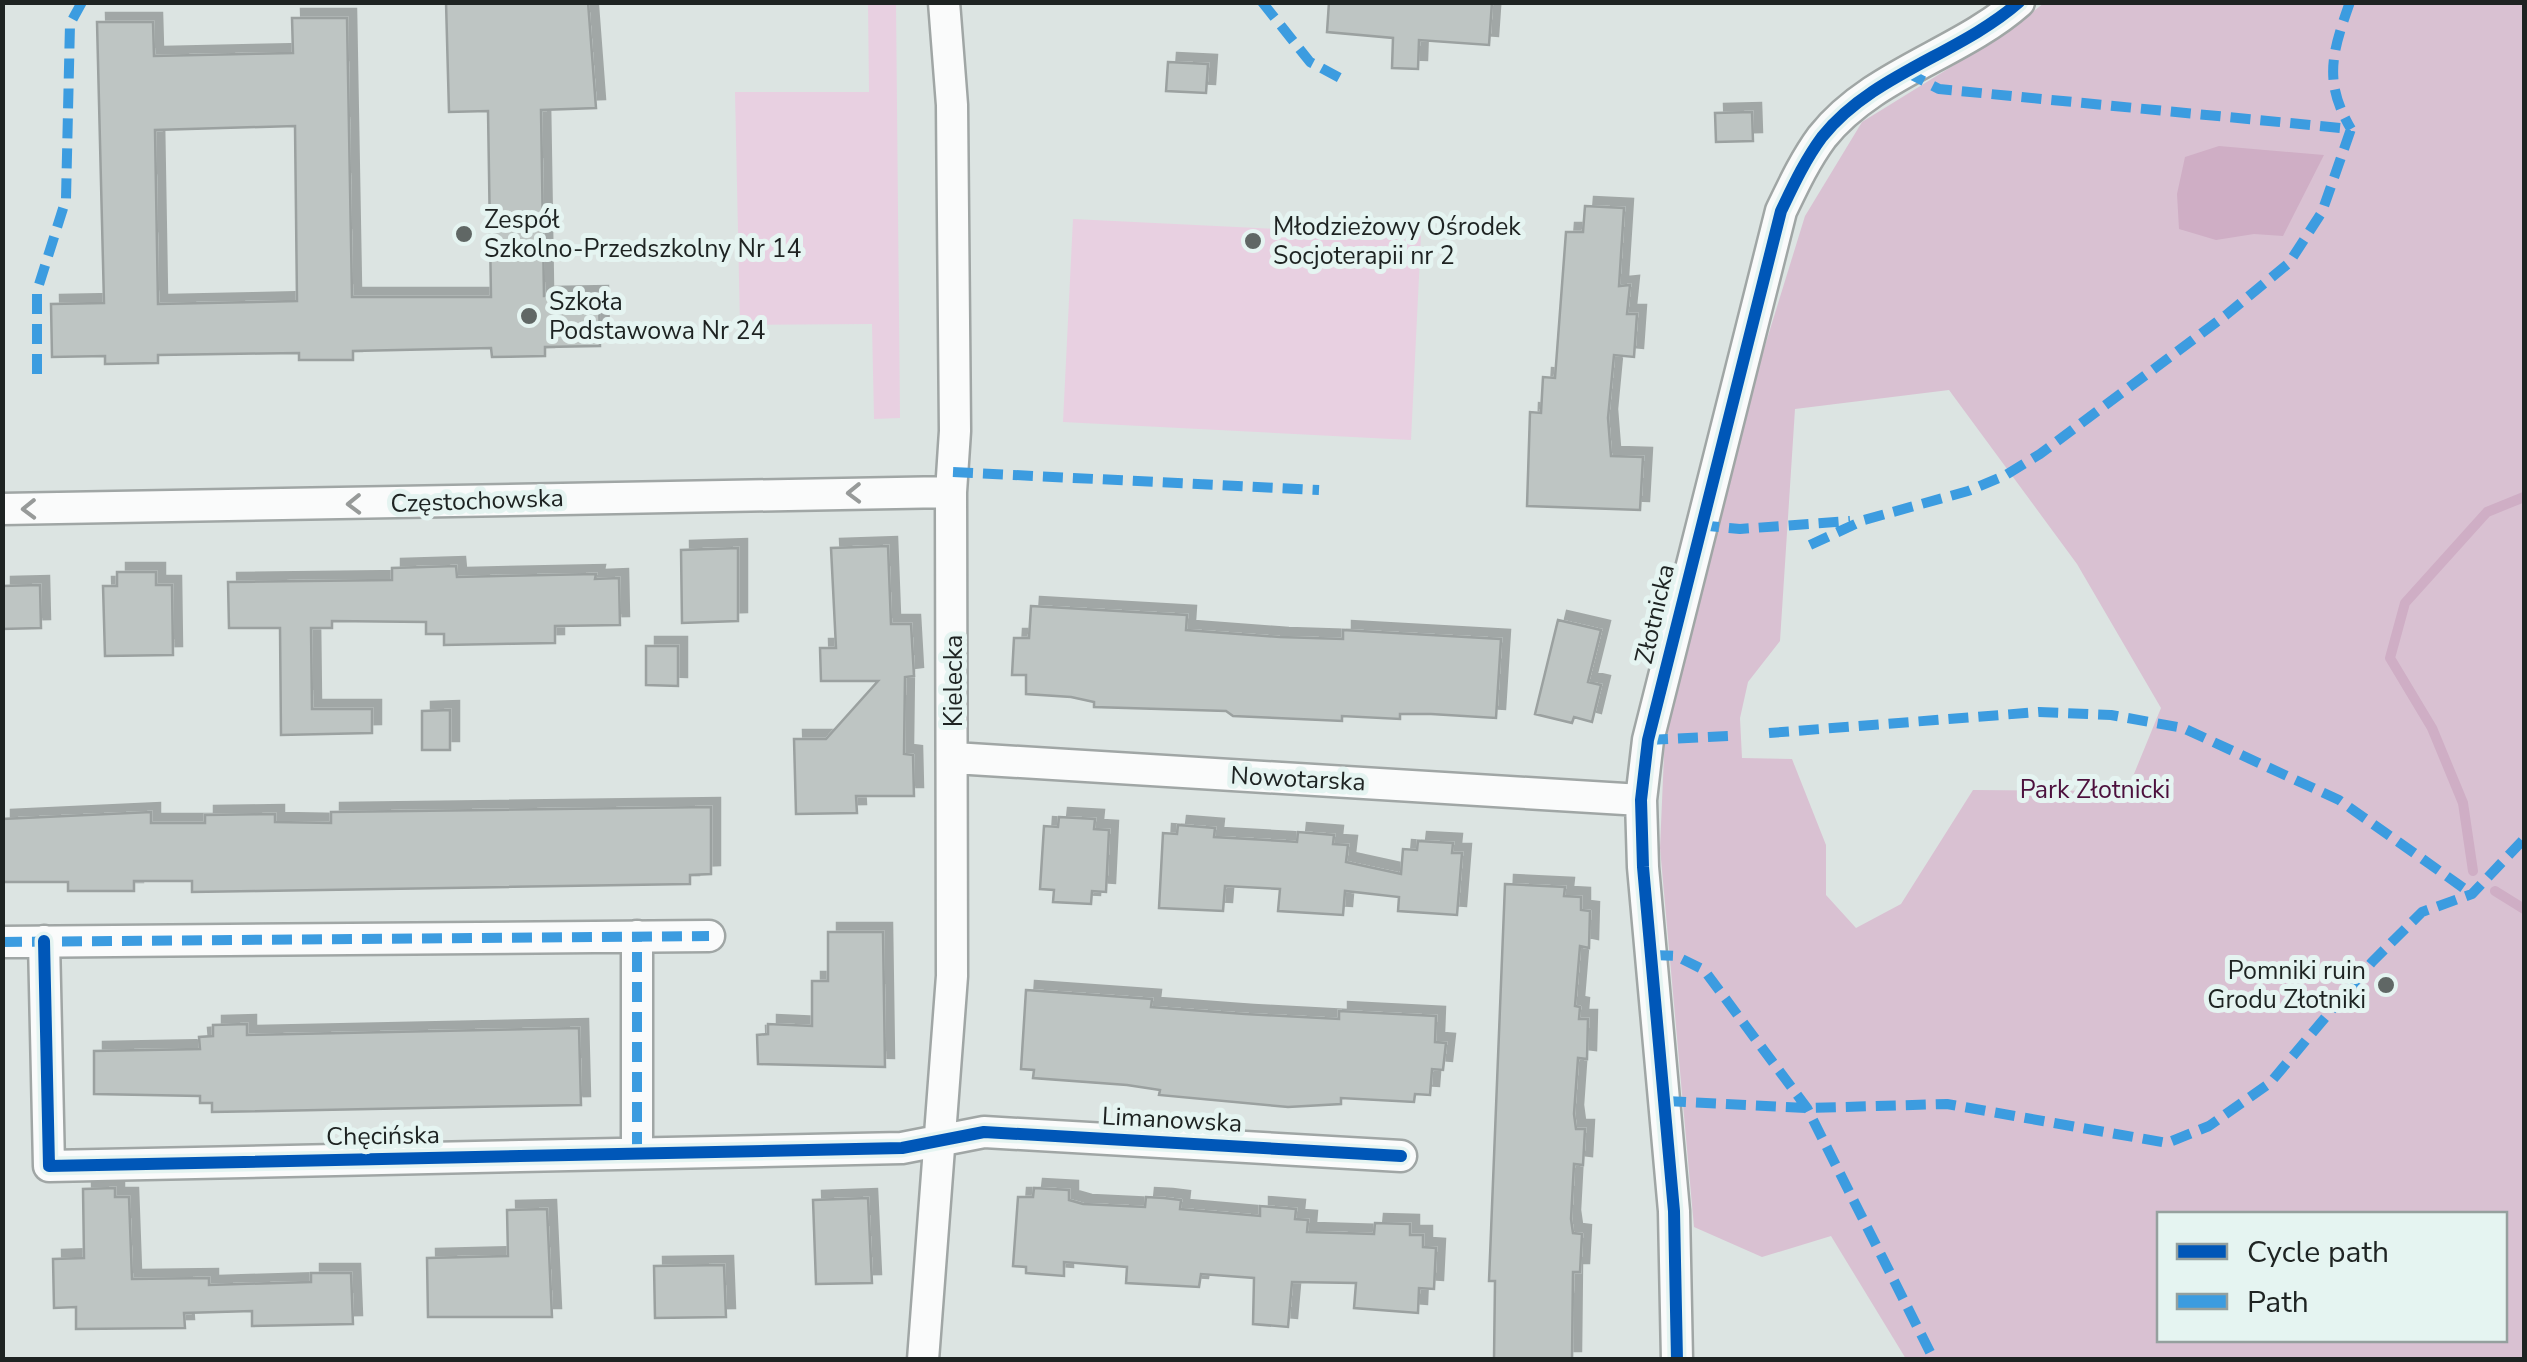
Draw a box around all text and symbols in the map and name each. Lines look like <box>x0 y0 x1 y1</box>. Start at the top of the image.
place label: Zespół Szkolno-Przedszkolny Nr 14 <box>484 203 801 266</box>
place label: Młodzieżowy Ośrodek Socjoterapii nr 2 <box>1273 210 1521 273</box>
marker: Zespół Szkolno-Przedszkolny Nr 14 <box>453 223 475 245</box>
marker: Młodzieżowy Ośrodek Socjoterapii nr 2 <box>1242 230 1264 252</box>
place label: Szkoła Podstawowa Nr 24 <box>549 285 765 348</box>
marker: Szkoła Podstawowa Nr 24 <box>518 305 540 327</box>
street label: Częstochowska <box>390 481 564 521</box>
one-way arrow <box>845 482 860 504</box>
one-way arrow <box>346 493 362 515</box>
one-way arrow <box>21 498 37 519</box>
street label: Złotnicka <box>1627 561 1683 667</box>
street label: Kielecka <box>937 635 971 727</box>
street label: Nowotarska <box>1230 758 1366 800</box>
park label: Park Złotnicki <box>2020 773 2170 807</box>
place label: Pomniki ruin Grodu Złotniki <box>2207 954 2366 1017</box>
marker: Pomniki ruin Grodu Złotniki <box>2375 974 2397 996</box>
street label: Limanowska <box>1101 1099 1243 1141</box>
street label: Chęcińska <box>326 1118 440 1154</box>
legend <box>2157 1212 2507 1342</box>
text: Cycle path <box>2247 1232 2389 1273</box>
text: Path <box>2247 1282 2309 1323</box>

